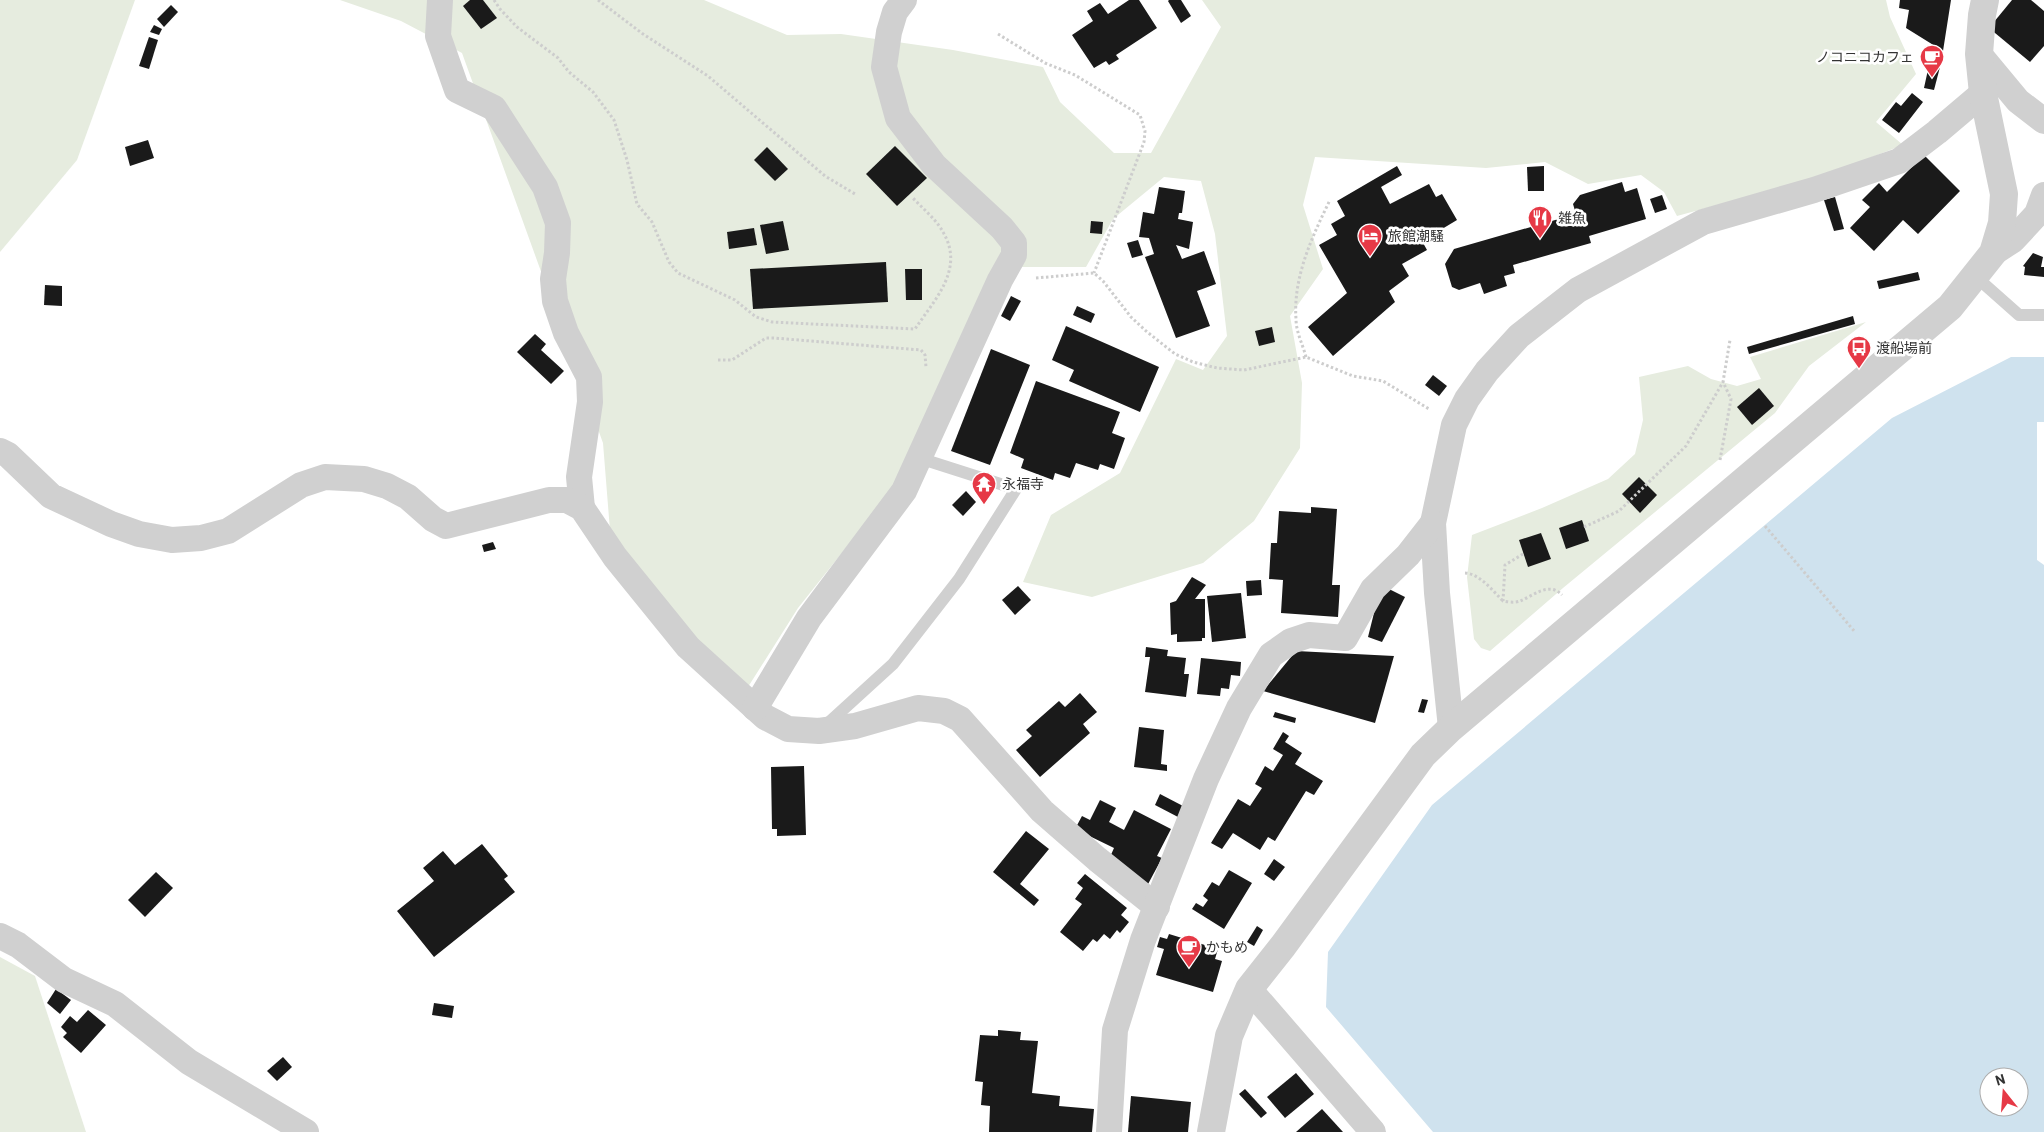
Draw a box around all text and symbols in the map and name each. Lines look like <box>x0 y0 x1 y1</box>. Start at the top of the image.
cafe icon: ノコニコカフェ <box>1919 44 1945 78</box>
place label: ノコニコカフェ <box>1816 48 1914 65</box>
restaurant icon: 雑魚 <box>1527 205 1553 239</box>
place label: 雑魚 <box>1558 209 1586 226</box>
hotel icon: 旅館潮騒 <box>1357 223 1383 257</box>
place label: 旅館潮騒 <box>1388 227 1444 244</box>
bus stop icon: 渡船場前 <box>1846 335 1872 369</box>
place label: 渡船場前 <box>1876 339 1932 356</box>
temple icon: 永福寺 <box>971 471 997 505</box>
place label: 永福寺 <box>1002 475 1044 492</box>
cafe icon: かもめ <box>1176 934 1202 968</box>
place label: かもめ <box>1206 938 1248 955</box>
north arrow <box>1979 1067 2029 1117</box>
text: N <box>1993 1070 2007 1089</box>

